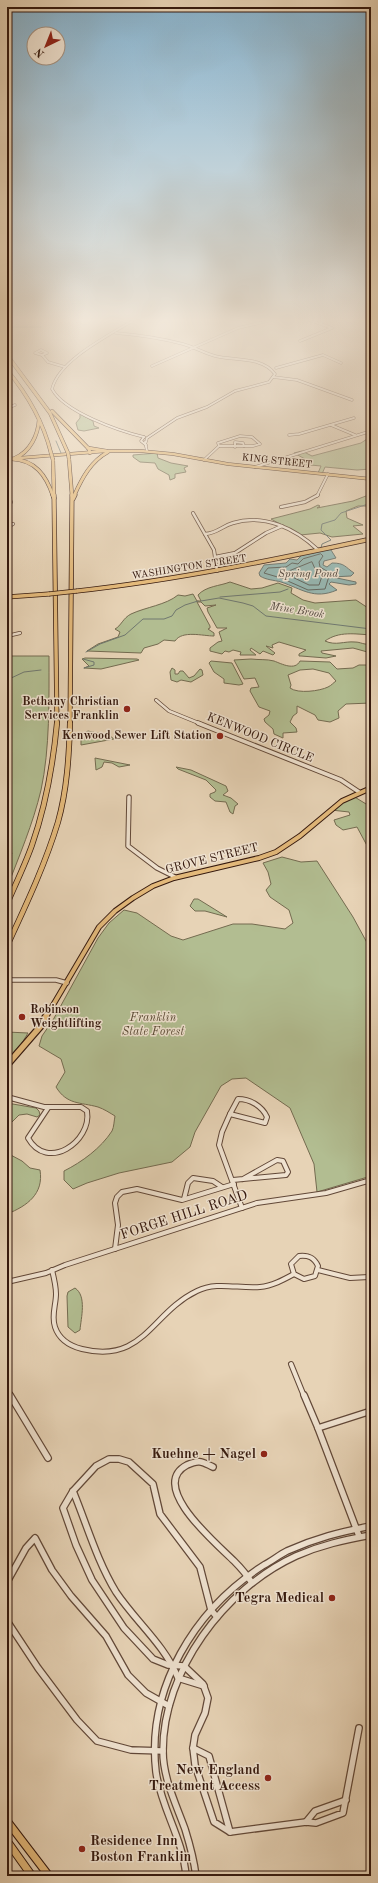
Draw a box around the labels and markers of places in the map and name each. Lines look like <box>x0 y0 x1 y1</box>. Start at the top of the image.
place label: Bethany Christian Services Franklin <box>22 696 119 722</box>
marker: Bethany Christian Services Franklin <box>122 704 132 714</box>
place label: Kenwood Sewer Lift Station <box>62 730 212 742</box>
marker: Kenwood Sewer Lift Station <box>215 731 225 741</box>
place label: Robinson Weightlifting <box>30 1004 102 1030</box>
marker: Robinson Weightlifting <box>17 1012 27 1022</box>
place label: Kuehne + Nagel <box>151 1447 256 1461</box>
marker: Kuehne + Nagel <box>259 1449 269 1459</box>
place label: Tegra Medical <box>235 1591 324 1605</box>
marker: Tegra Medical <box>327 1593 337 1603</box>
place label: New England Treatment Access <box>149 1763 260 1793</box>
marker: New England Treatment Access <box>263 1773 273 1783</box>
place label: Residence Inn Boston Franklin <box>90 1834 192 1864</box>
marker: Residence Inn Boston Franklin <box>77 1844 87 1854</box>

